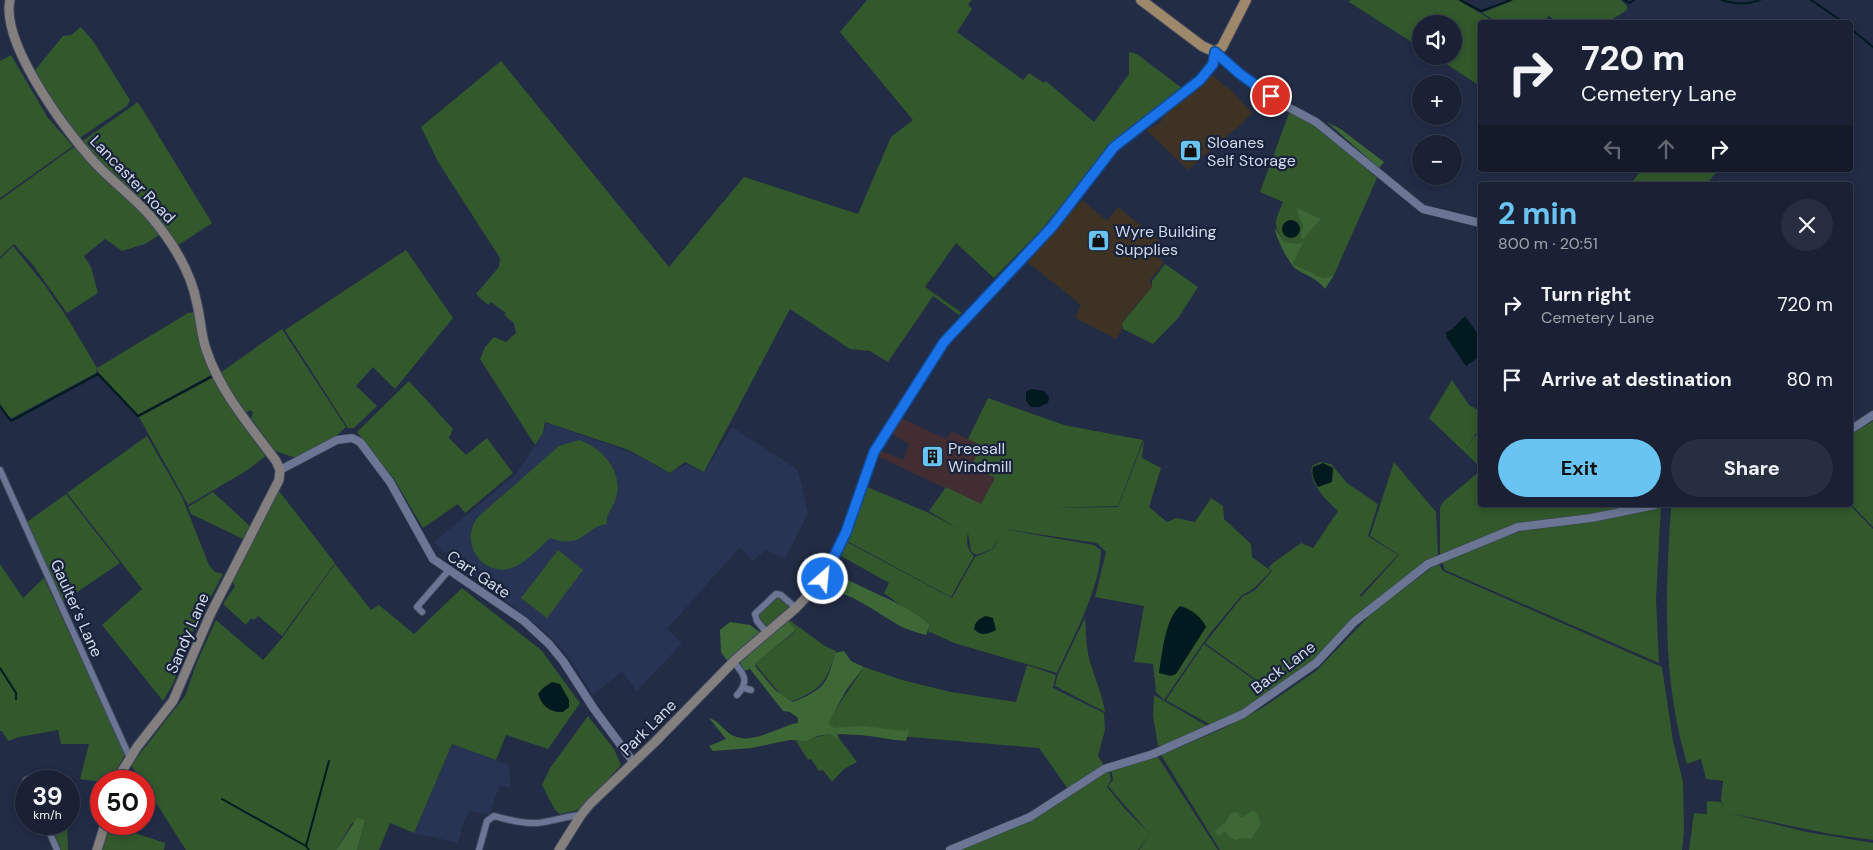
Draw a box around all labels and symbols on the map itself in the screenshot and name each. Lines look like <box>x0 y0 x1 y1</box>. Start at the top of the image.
pin <box>1250 75 1292 117</box>
street label: Lancaster Road <box>85 131 180 228</box>
place label: Sloanes Self Storage <box>1207 132 1296 171</box>
shop icon: Sloanes Self Storage <box>1179 139 1203 163</box>
place label: Wyre Building Supplies <box>1115 221 1217 260</box>
shop icon: Wyre Building Supplies <box>1087 228 1111 252</box>
place label: Preesall Windmill <box>948 438 1012 477</box>
building icon: Preesall Windmill <box>920 445 944 469</box>
street label: Cart Gate <box>443 545 515 603</box>
position arrow <box>796 552 848 604</box>
street label: Gaulter's Lane <box>46 556 107 660</box>
street label: Sandy Lane <box>161 590 214 677</box>
street label: Back Lane <box>1247 636 1320 698</box>
street label: Park Lane <box>616 695 681 760</box>
speed limit sign: 50 <box>90 770 155 835</box>

